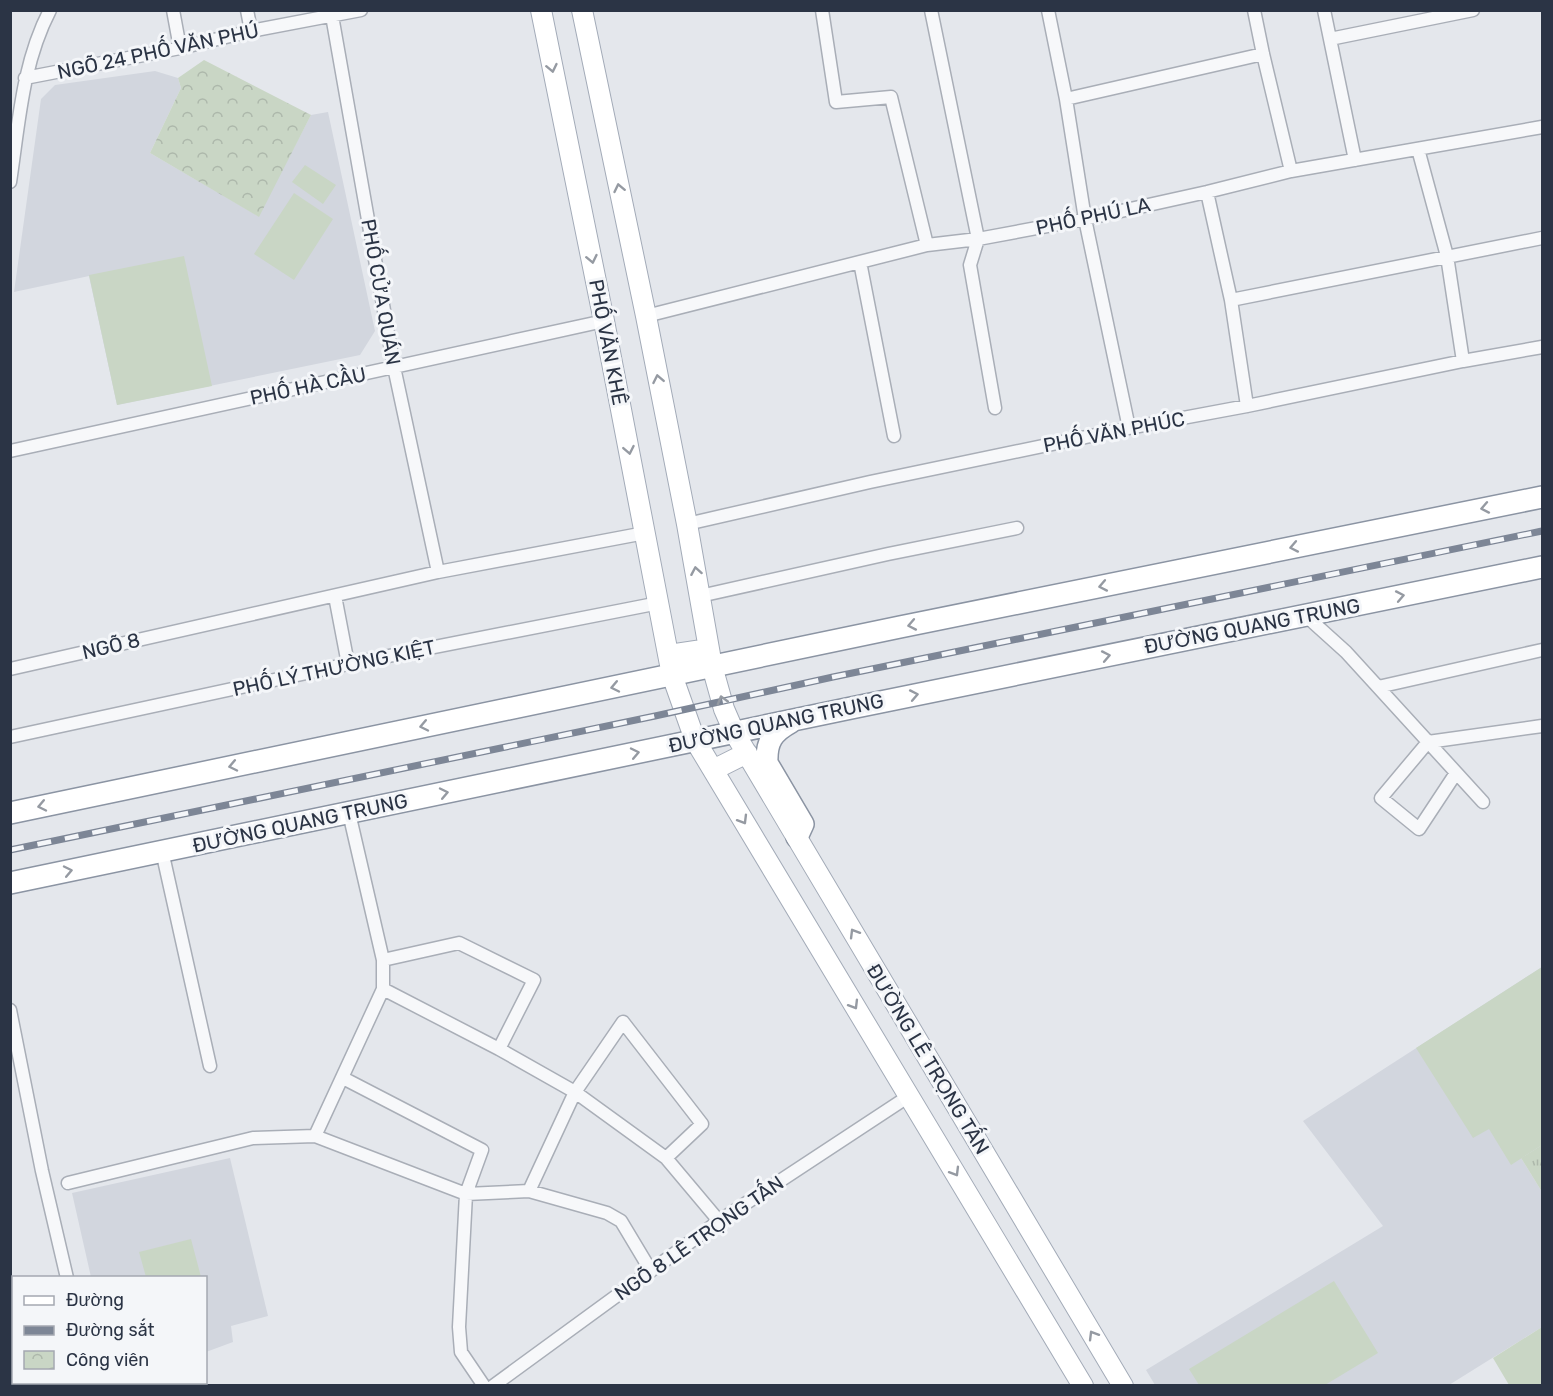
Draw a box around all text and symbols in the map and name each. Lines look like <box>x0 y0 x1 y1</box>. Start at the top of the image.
street label: NGÕ 24 PHỐ VĂN PHÚ <box>55 15 261 84</box>
one-way arrow <box>545 63 558 73</box>
one-way arrow <box>613 184 626 194</box>
street label: PHỐ PHÚ LA <box>1033 189 1152 240</box>
street label: PHỐ CỬA QUÁN <box>356 216 408 367</box>
one-way arrow <box>585 254 598 264</box>
street label: PHỐ VĂN KHÊ <box>584 276 635 407</box>
street label: PHỐ HÀ CẦU <box>247 359 368 410</box>
one-way arrow <box>652 375 665 385</box>
street label: PHỐ VĂN PHÚC <box>1041 404 1187 457</box>
one-way arrow <box>622 445 635 455</box>
one-way arrow <box>1480 501 1490 514</box>
one-way arrow <box>1289 540 1299 553</box>
one-way arrow <box>690 566 702 575</box>
one-way arrow <box>1098 579 1108 592</box>
one-way arrow <box>1394 590 1404 603</box>
street label: ĐƯỜNG QUANG TRUNG <box>1142 593 1362 659</box>
one-way arrow <box>907 618 917 631</box>
street label: NGÕ 8 <box>80 628 142 664</box>
street label: PHỐ LÝ THƯỜNG KIỆT <box>230 632 438 701</box>
one-way arrow <box>1100 650 1110 663</box>
one-way arrow <box>610 679 620 692</box>
street label: ĐƯỜNG QUANG TRUNG <box>666 688 886 758</box>
one-way arrow <box>909 689 919 702</box>
one-way arrow <box>717 695 729 706</box>
one-way arrow <box>419 719 429 732</box>
one-way arrow <box>629 747 639 760</box>
one-way arrow <box>228 759 238 772</box>
one-way arrow <box>438 787 448 800</box>
street label: ĐƯỜNG QUANG TRUNG <box>190 788 410 858</box>
one-way arrow <box>37 799 47 812</box>
one-way arrow <box>736 814 748 824</box>
one-way arrow <box>62 865 72 878</box>
one-way arrow <box>849 929 861 939</box>
street label: ĐƯỜNG LÊ TRỌNG TẤN <box>862 958 997 1159</box>
one-way arrow <box>847 999 859 1009</box>
one-way arrow <box>947 1166 959 1176</box>
street label: NGÕ 8 LÊ TRỌNG TẤN <box>608 1168 788 1305</box>
legend <box>12 1276 207 1384</box>
text: Đường <box>66 1289 124 1311</box>
text: Đường sắt <box>66 1318 155 1341</box>
one-way arrow <box>1089 1331 1100 1341</box>
text: Công viên <box>66 1349 149 1371</box>

